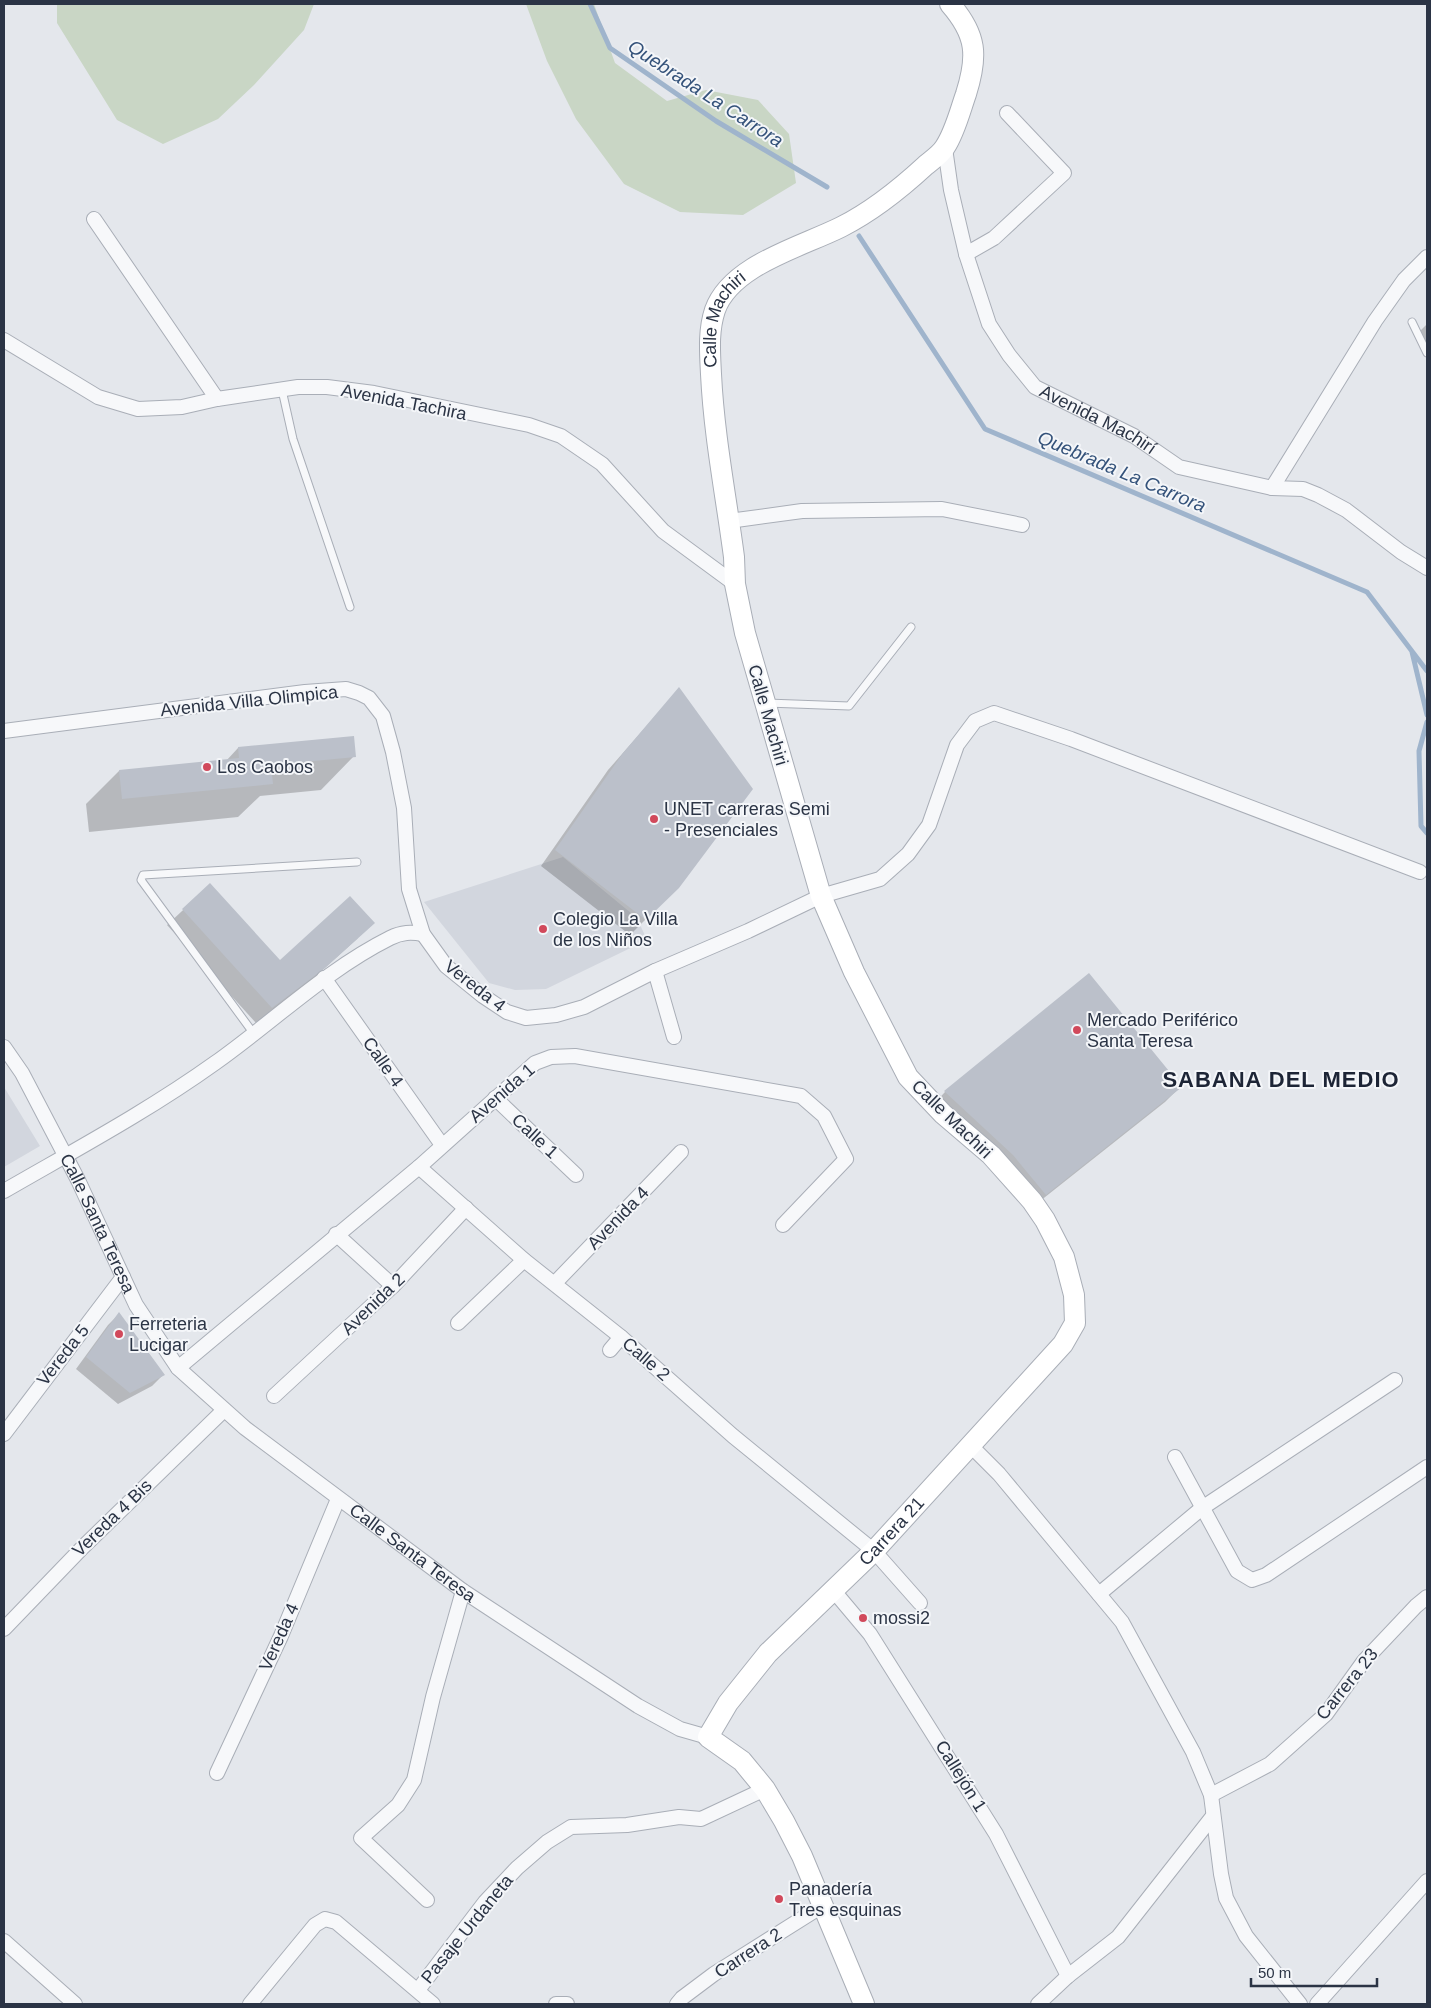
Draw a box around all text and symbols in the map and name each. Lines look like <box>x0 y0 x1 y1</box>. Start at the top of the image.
water label: Quebrada La Carrora <box>624 35 787 151</box>
street label: Calle Machiri <box>700 267 749 368</box>
street label: Avenida Tachira <box>340 380 469 424</box>
street label: Avenida Machirí <box>1037 381 1160 458</box>
water label: Quebrada La Carrora <box>1035 427 1209 516</box>
street label: Calle Machiri <box>744 662 792 768</box>
street label: Avenida Villa Olimpica <box>159 682 340 720</box>
place label: Los Caobos <box>217 757 313 777</box>
marker: Los Caobos <box>201 761 213 773</box>
place label: UNET carreras Semi - Presenciales <box>664 799 830 840</box>
marker: UNET carreras Semi - Presenciales <box>648 813 660 825</box>
place label: Colegio La Villa de los Niños <box>553 909 679 950</box>
marker: Colegio La Villa de los Niños <box>537 923 549 935</box>
street label: Vereda 4 <box>440 956 510 1016</box>
place label: Mercado Periférico Santa Teresa <box>1087 1010 1238 1051</box>
marker: Mercado Periférico Santa Teresa <box>1071 1024 1083 1036</box>
street label: Calle 4 <box>359 1033 407 1091</box>
street label: Avenida 1 <box>465 1059 539 1127</box>
district label: SABANA DEL MEDIO <box>1162 1067 1400 1092</box>
street label: Calle Machiri <box>908 1076 996 1162</box>
street label: Calle 1 <box>508 1110 562 1162</box>
street label: Calle Santa Teresa <box>56 1150 139 1297</box>
street label: Avenida 4 <box>583 1182 653 1254</box>
street label: Avenida 2 <box>337 1269 409 1339</box>
place label: Ferreteria Lucigar <box>129 1314 208 1355</box>
street label: Vereda 5 <box>33 1320 93 1390</box>
marker: Ferreteria Lucigar <box>113 1328 125 1340</box>
street label: Calle 2 <box>618 1333 674 1385</box>
street label: Vereda 4 Bis <box>68 1475 156 1561</box>
street label: Carrera 21 <box>855 1493 928 1570</box>
street label: Calle Santa Teresa <box>346 1500 480 1607</box>
street label: Vereda 4 <box>255 1600 303 1674</box>
place label: mossi2 <box>873 1608 930 1628</box>
marker: mossi2 <box>857 1612 869 1624</box>
street label: Carrera 23 <box>1312 1644 1382 1724</box>
street label: Callejón 1 <box>931 1737 991 1815</box>
street label: Pasaje Urdaneta <box>417 1870 518 1987</box>
place label: Panadería Tres esquinas <box>789 1879 901 1920</box>
marker: Panadería Tres esquinas <box>773 1893 785 1905</box>
street label: Carrera 2 <box>711 1924 785 1982</box>
scale bar <box>1251 1956 1377 1988</box>
text: 50 m <box>1258 1964 1291 1981</box>

